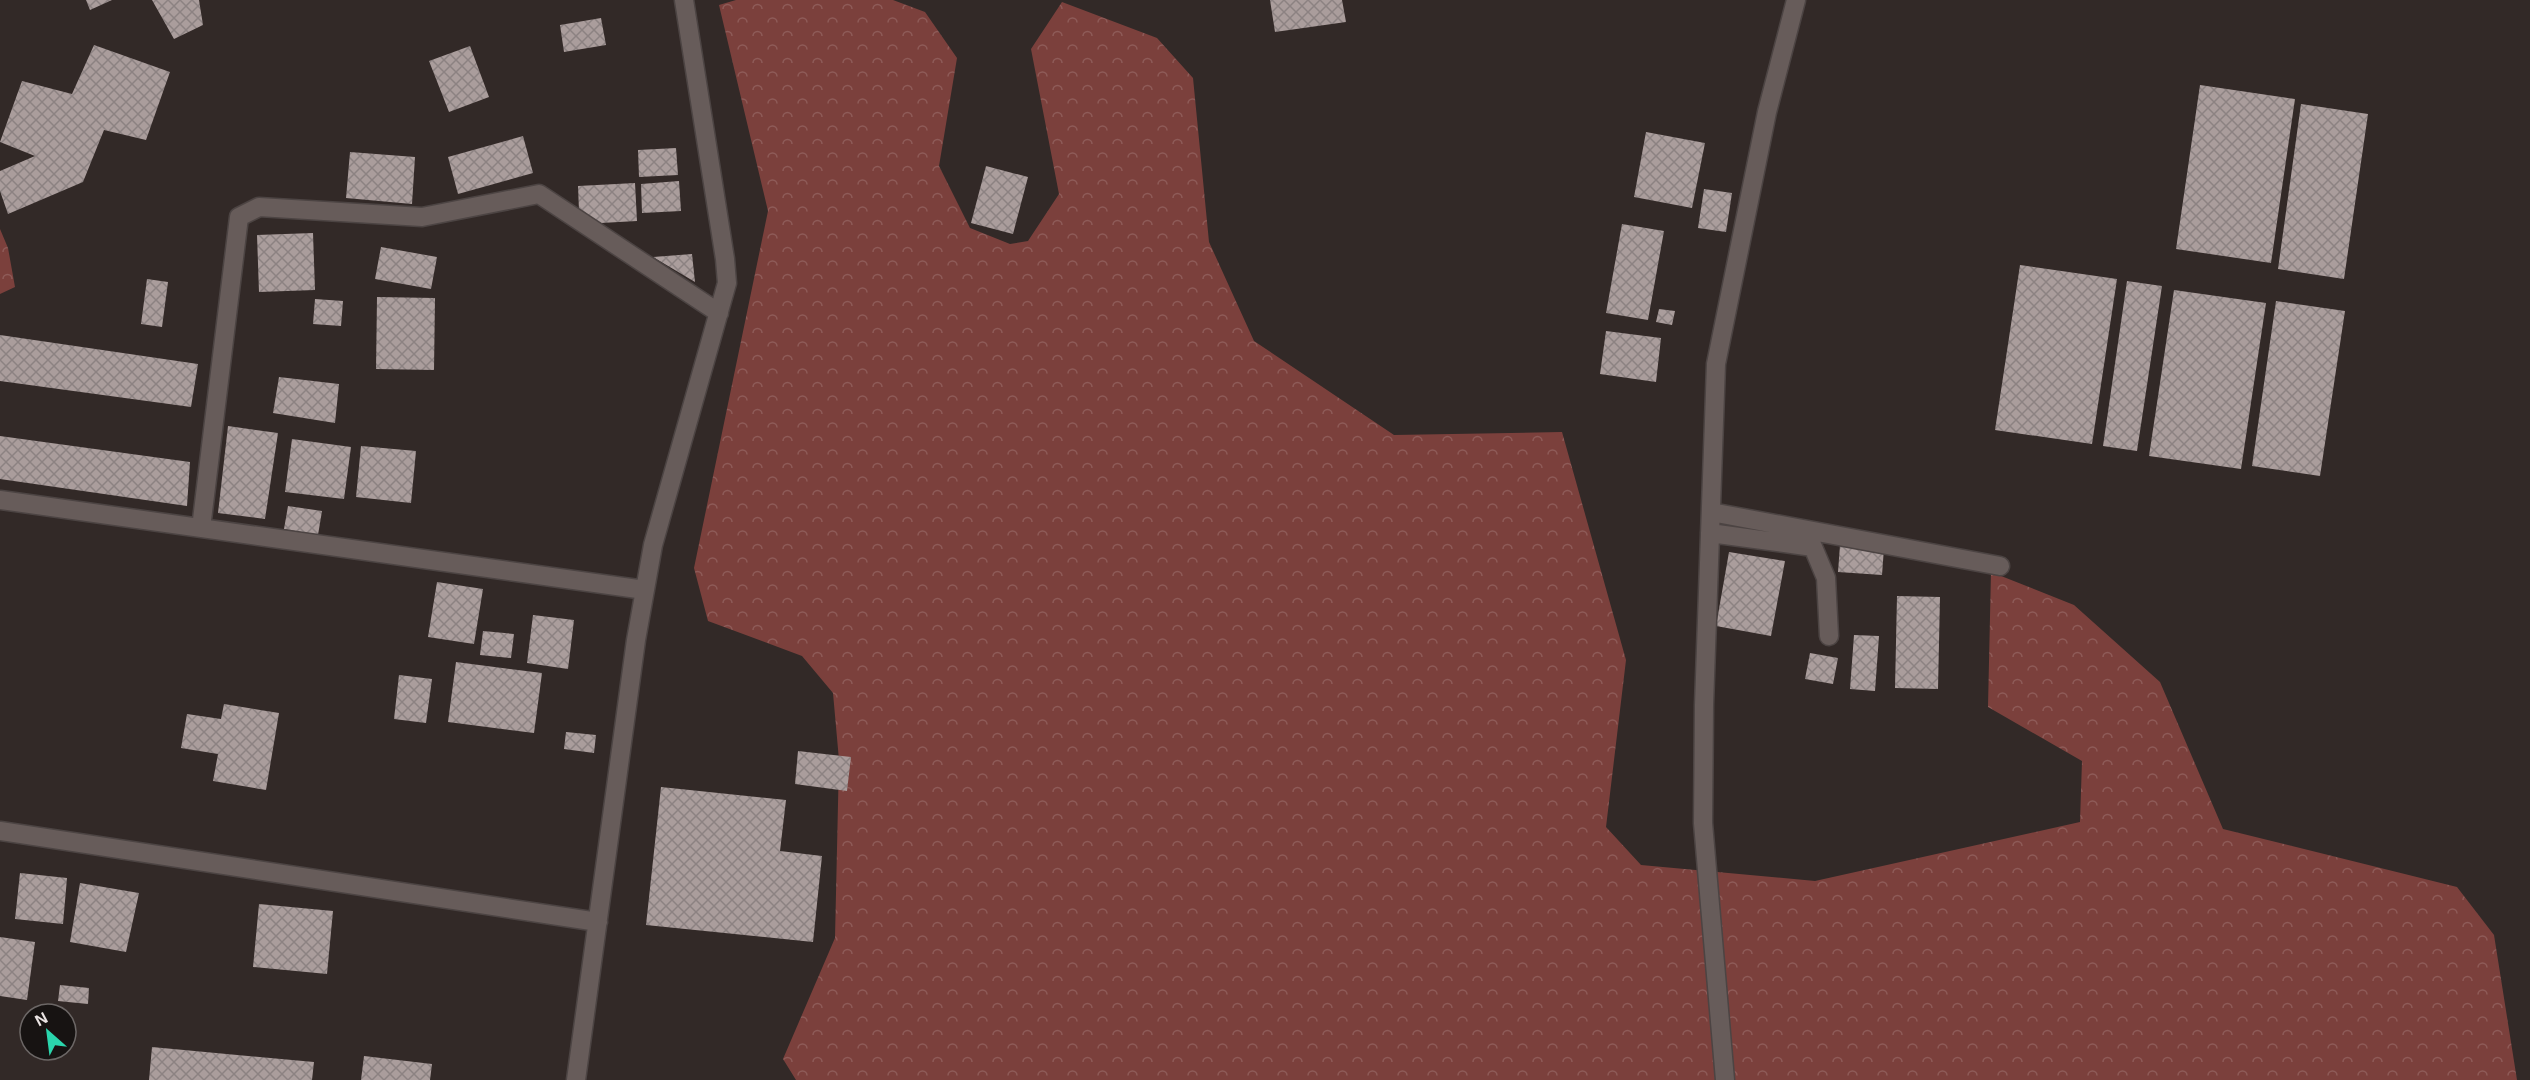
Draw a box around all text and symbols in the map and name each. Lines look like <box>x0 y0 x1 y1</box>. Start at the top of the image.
north arrow <box>18 1002 78 1062</box>
text: N <box>32 1009 50 1029</box>

